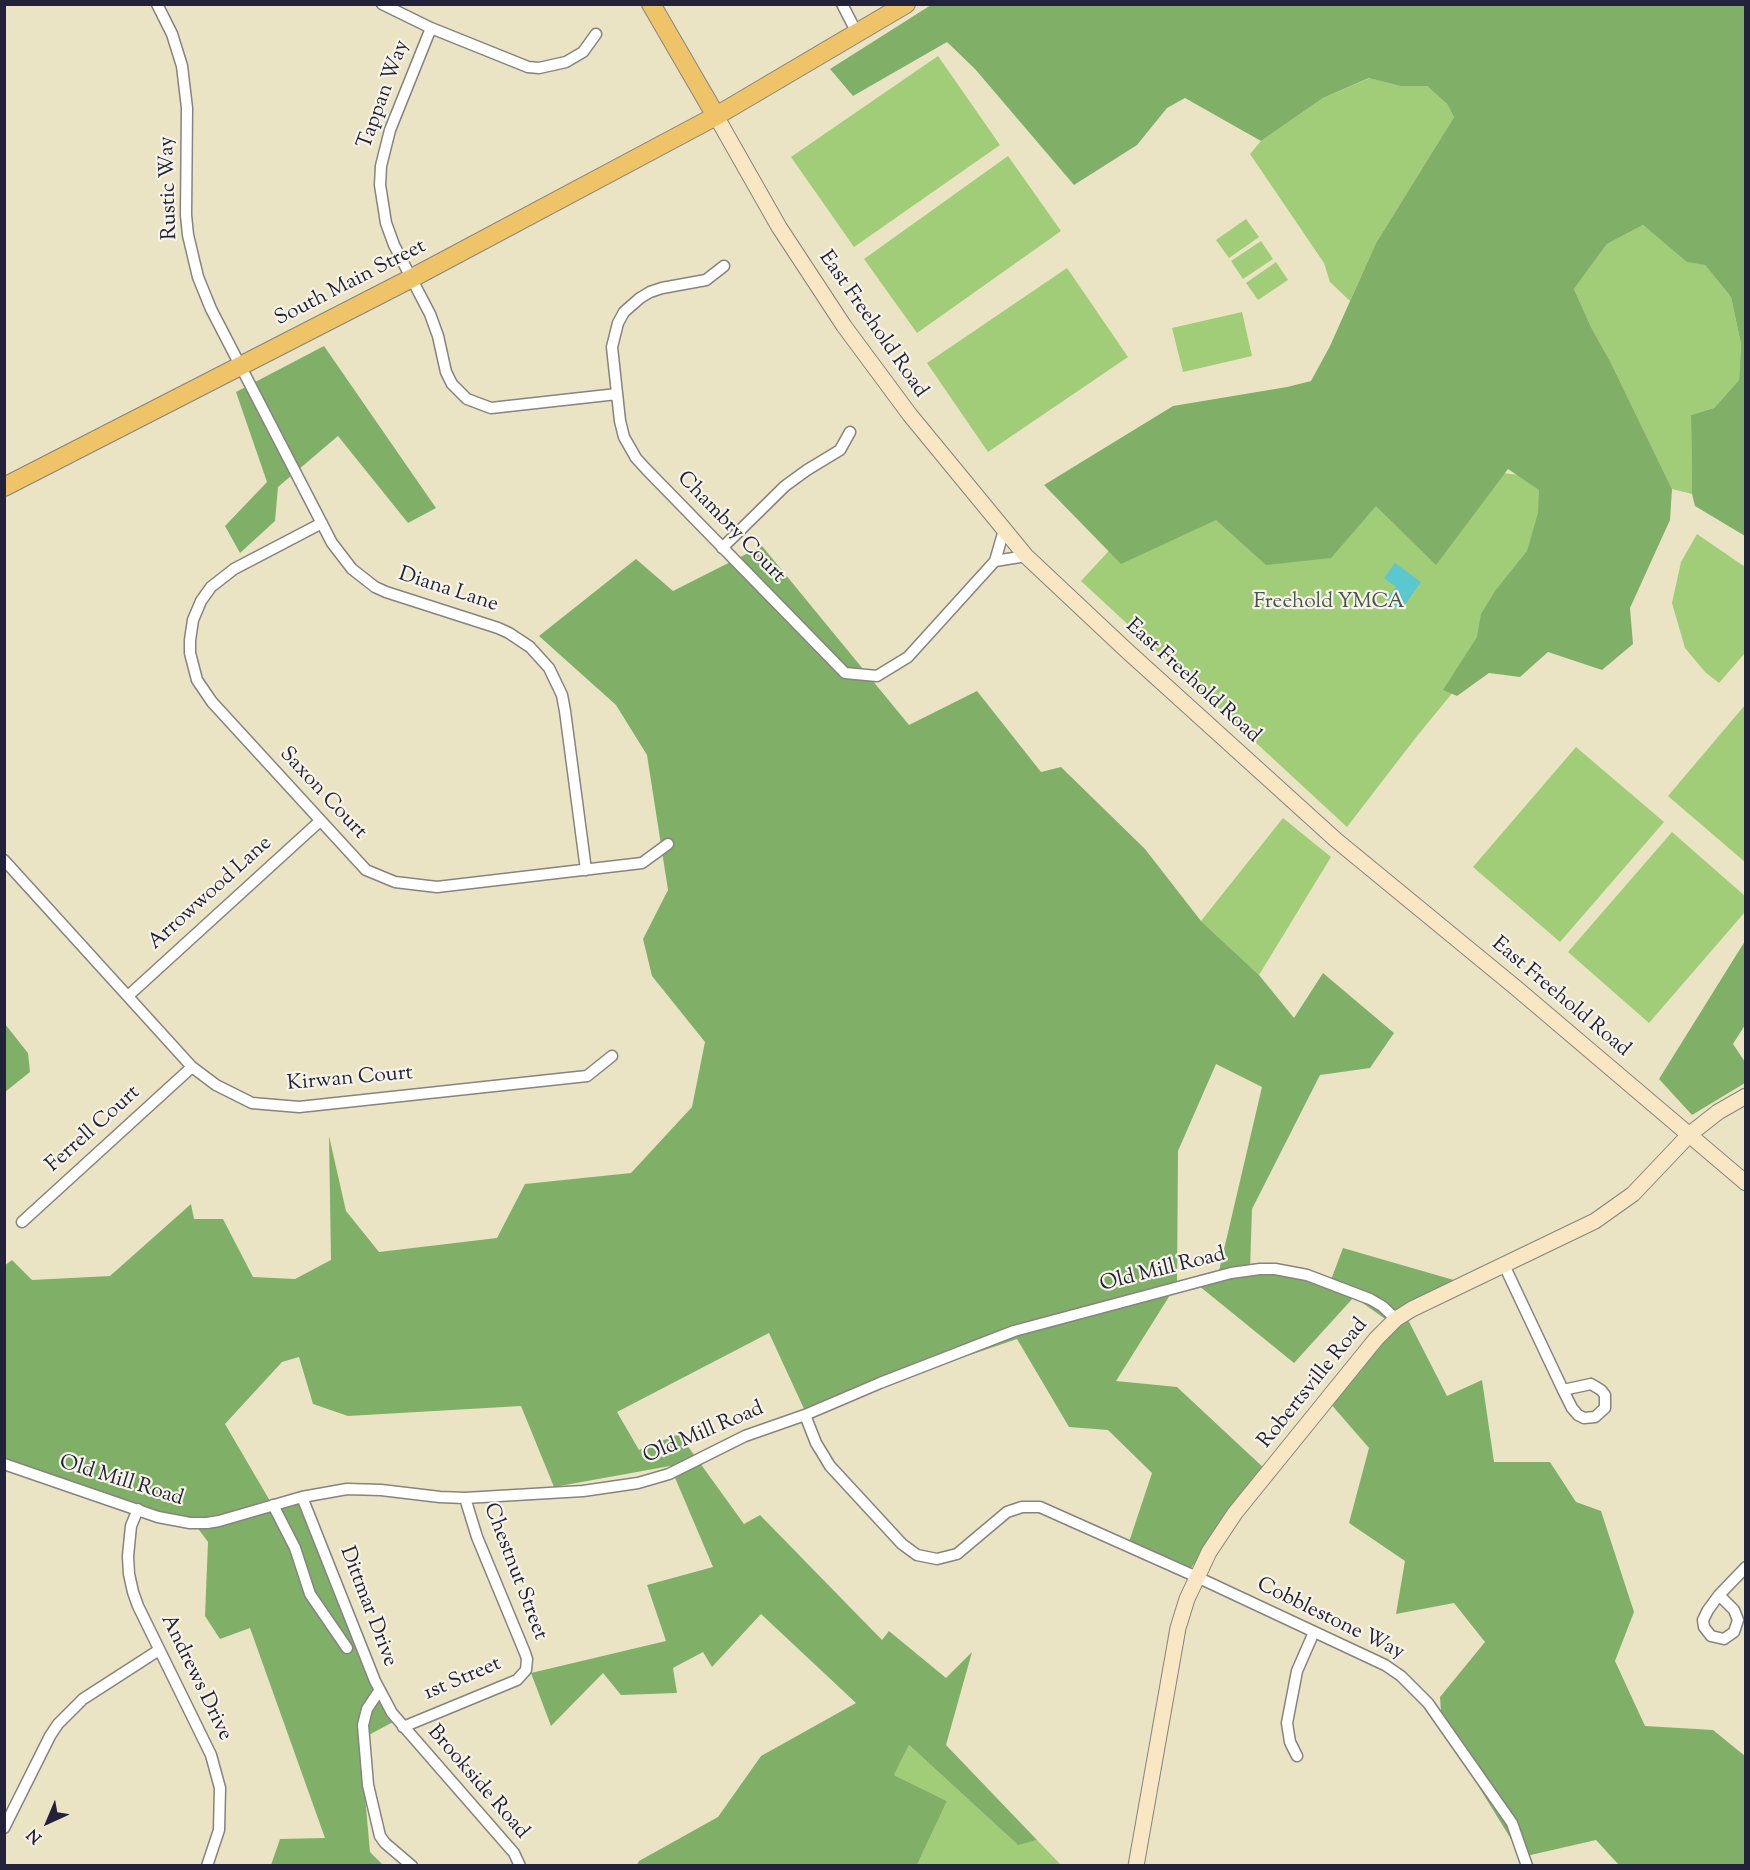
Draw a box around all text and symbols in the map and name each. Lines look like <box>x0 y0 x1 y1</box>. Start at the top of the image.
street label: Tappan Way <box>354 37 416 153</box>
street label: Rustic Way <box>156 136 184 240</box>
street label: South Main Street <box>271 235 431 333</box>
street label: East Freehold Road <box>812 247 932 403</box>
street label: Chambry Court <box>670 467 790 589</box>
street label: Diana Lane <box>395 563 501 619</box>
park label: Freehold YMCA <box>1253 590 1405 616</box>
street label: East Freehold Road <box>1119 615 1265 749</box>
street label: Saxon Court <box>273 743 371 845</box>
street label: Arrowwood Lane <box>144 832 278 956</box>
street label: East Freehold Road <box>1485 933 1635 1063</box>
street label: Kirwan Court <box>286 1062 414 1098</box>
street label: Ferrell Court <box>42 1081 146 1179</box>
street label: Old Mill Road <box>1098 1243 1228 1299</box>
street label: Robertsville Road <box>1254 1314 1374 1454</box>
street label: Old Mill Road <box>640 1397 768 1471</box>
street label: Old Mill Road <box>56 1451 186 1513</box>
street label: Chestnut Street <box>476 1500 552 1644</box>
street label: Dittmar Drive <box>333 1543 401 1671</box>
street label: Cobblestone Way <box>1252 1573 1408 1667</box>
street label: Andrews Drive <box>154 1611 236 1745</box>
street label: 1st Street <box>421 1653 505 1707</box>
street label: Brookside Road <box>421 1721 533 1845</box>
north arrow <box>18 1792 78 1852</box>
text: N <box>23 1823 48 1848</box>

